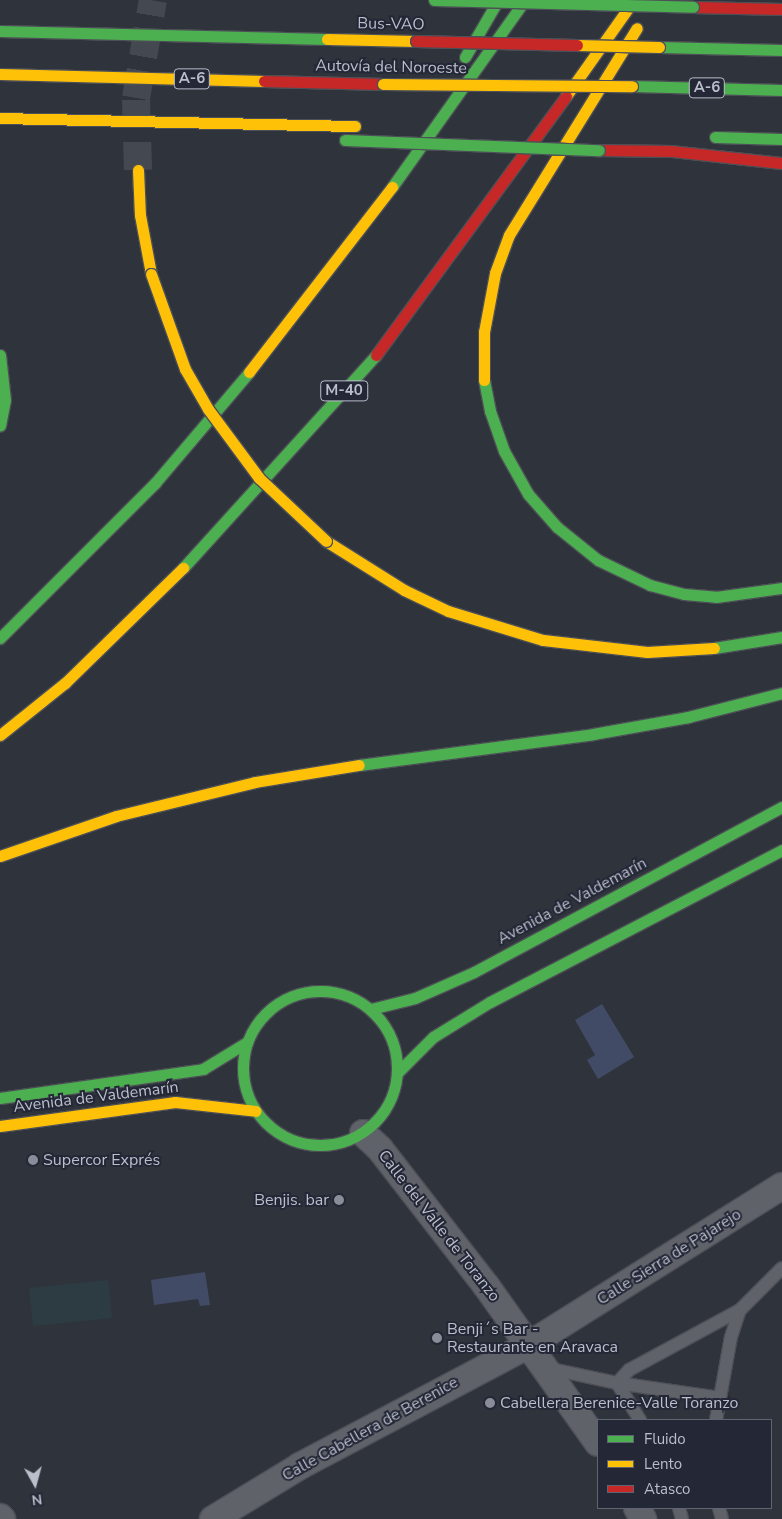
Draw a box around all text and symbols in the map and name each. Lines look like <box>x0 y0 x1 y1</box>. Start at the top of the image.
street label: Bus-VAO <box>357 14 425 34</box>
street label: Autovía del Noroeste <box>315 56 467 78</box>
road number: A-6 <box>173 66 211 92</box>
road number: A-6 <box>688 76 726 100</box>
road number: M-40 <box>319 378 369 404</box>
street label: Avenida de Valdemarín <box>494 853 650 949</box>
street label: Avenida de Valdemarín <box>12 1077 180 1117</box>
street label: Calle del Valle de Toranzo <box>374 1146 504 1306</box>
place label: Supercor Exprés <box>43 1150 160 1170</box>
marker: Supercor Exprés <box>27 1154 39 1166</box>
place label: Benjis. bar <box>254 1190 329 1210</box>
marker: Benjis. bar <box>333 1194 345 1206</box>
street label: Calle Sierra de Pajarejo <box>593 1205 745 1309</box>
place label: Benji´s Bar - Restaurante en Aravaca <box>447 1319 618 1357</box>
marker: Benji´s Bar - Restaurante en Aravaca <box>431 1332 443 1344</box>
street label: Calle Cabellera de Berenice <box>279 1373 461 1485</box>
place label: Cabellera Berenice-Valle Toranzo <box>500 1393 738 1413</box>
marker: Cabellera Berenice-Valle Toranzo <box>484 1397 496 1409</box>
legend <box>597 1419 772 1509</box>
text: Fluido <box>644 1429 686 1449</box>
text: Lento <box>644 1454 682 1474</box>
north arrow <box>10 1459 60 1509</box>
text: Atasco <box>644 1479 690 1499</box>
text: N <box>31 1489 43 1509</box>

